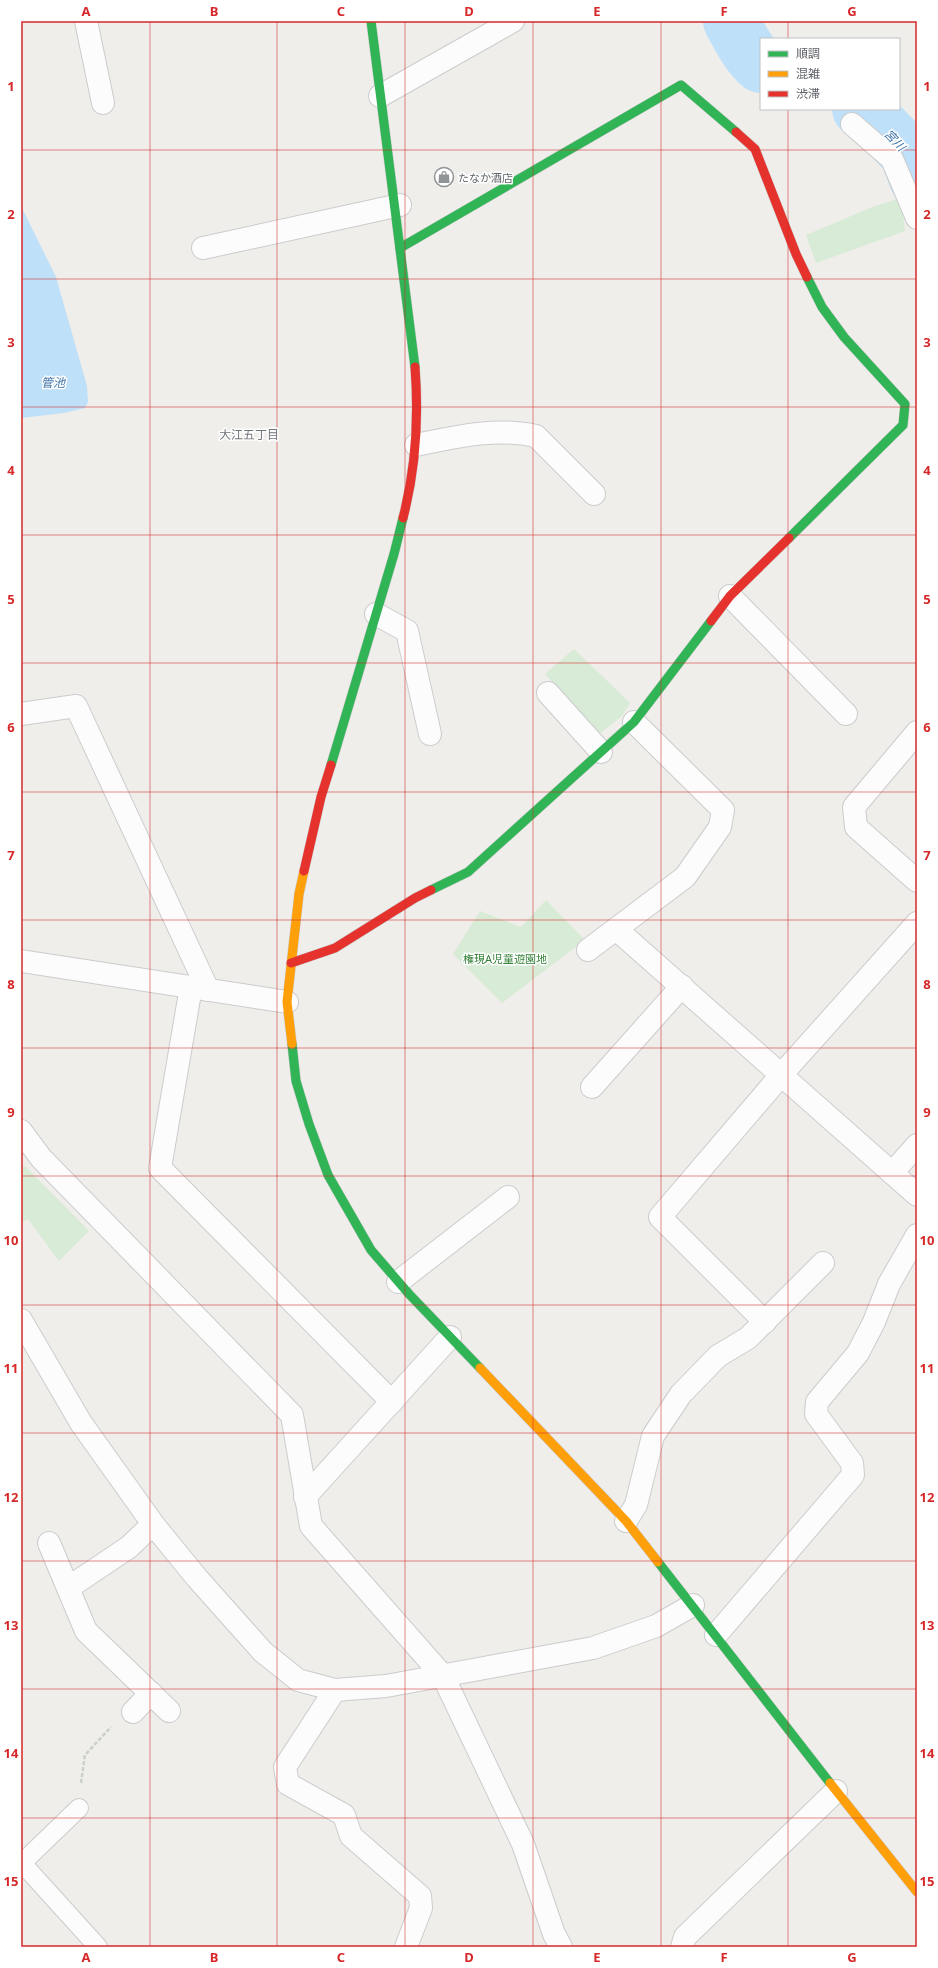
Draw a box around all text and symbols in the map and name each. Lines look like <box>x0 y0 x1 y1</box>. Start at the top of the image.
text: A <box>82 2 91 20</box>
text: B <box>210 2 218 20</box>
text: C <box>337 2 345 20</box>
text: D <box>464 2 474 20</box>
text: E <box>593 2 601 20</box>
text: F <box>720 2 728 20</box>
text: G <box>847 2 857 20</box>
legend <box>760 38 900 110</box>
text: 順調 <box>796 45 820 62</box>
text: 混雑 <box>796 65 820 82</box>
text: 1 <box>7 77 15 95</box>
text: 1 <box>923 77 931 95</box>
text: 渋滞 <box>796 85 820 102</box>
water label: 宮川 <box>881 125 911 156</box>
shop icon: たなか酒店 <box>433 166 455 188</box>
place label: たなか酒店 <box>458 170 513 185</box>
text: 2 <box>7 205 15 223</box>
text: 2 <box>923 205 931 223</box>
text: 3 <box>7 333 15 351</box>
text: 3 <box>923 333 931 351</box>
water label: 管池 <box>41 374 66 391</box>
district label: 大江五丁目 <box>219 426 279 443</box>
text: 4 <box>7 461 15 479</box>
text: 4 <box>923 461 931 479</box>
text: 5 <box>7 590 15 608</box>
text: 5 <box>923 590 931 608</box>
text: 6 <box>7 718 15 736</box>
text: 6 <box>923 718 931 736</box>
text: 7 <box>7 846 15 864</box>
text: 7 <box>923 846 931 864</box>
park label: 権現A児童遊園地 <box>463 951 547 966</box>
text: 8 <box>7 975 15 993</box>
text: 8 <box>923 975 931 993</box>
text: 9 <box>7 1103 15 1121</box>
text: 9 <box>923 1103 931 1121</box>
text: 10 <box>4 1231 18 1249</box>
text: 10 <box>920 1231 934 1249</box>
text: 11 <box>4 1359 18 1377</box>
text: 11 <box>920 1359 934 1377</box>
text: 12 <box>4 1488 18 1506</box>
text: 12 <box>920 1488 934 1506</box>
text: 13 <box>4 1616 18 1634</box>
text: 13 <box>920 1616 934 1634</box>
text: 14 <box>4 1744 19 1762</box>
text: 14 <box>920 1744 935 1762</box>
text: 15 <box>4 1872 18 1890</box>
text: 15 <box>920 1872 934 1890</box>
text: A <box>82 1948 91 1966</box>
text: B <box>210 1948 218 1966</box>
text: C <box>337 1948 345 1966</box>
text: D <box>464 1948 474 1966</box>
text: E <box>593 1948 601 1966</box>
text: F <box>720 1948 728 1966</box>
text: G <box>847 1948 857 1966</box>

